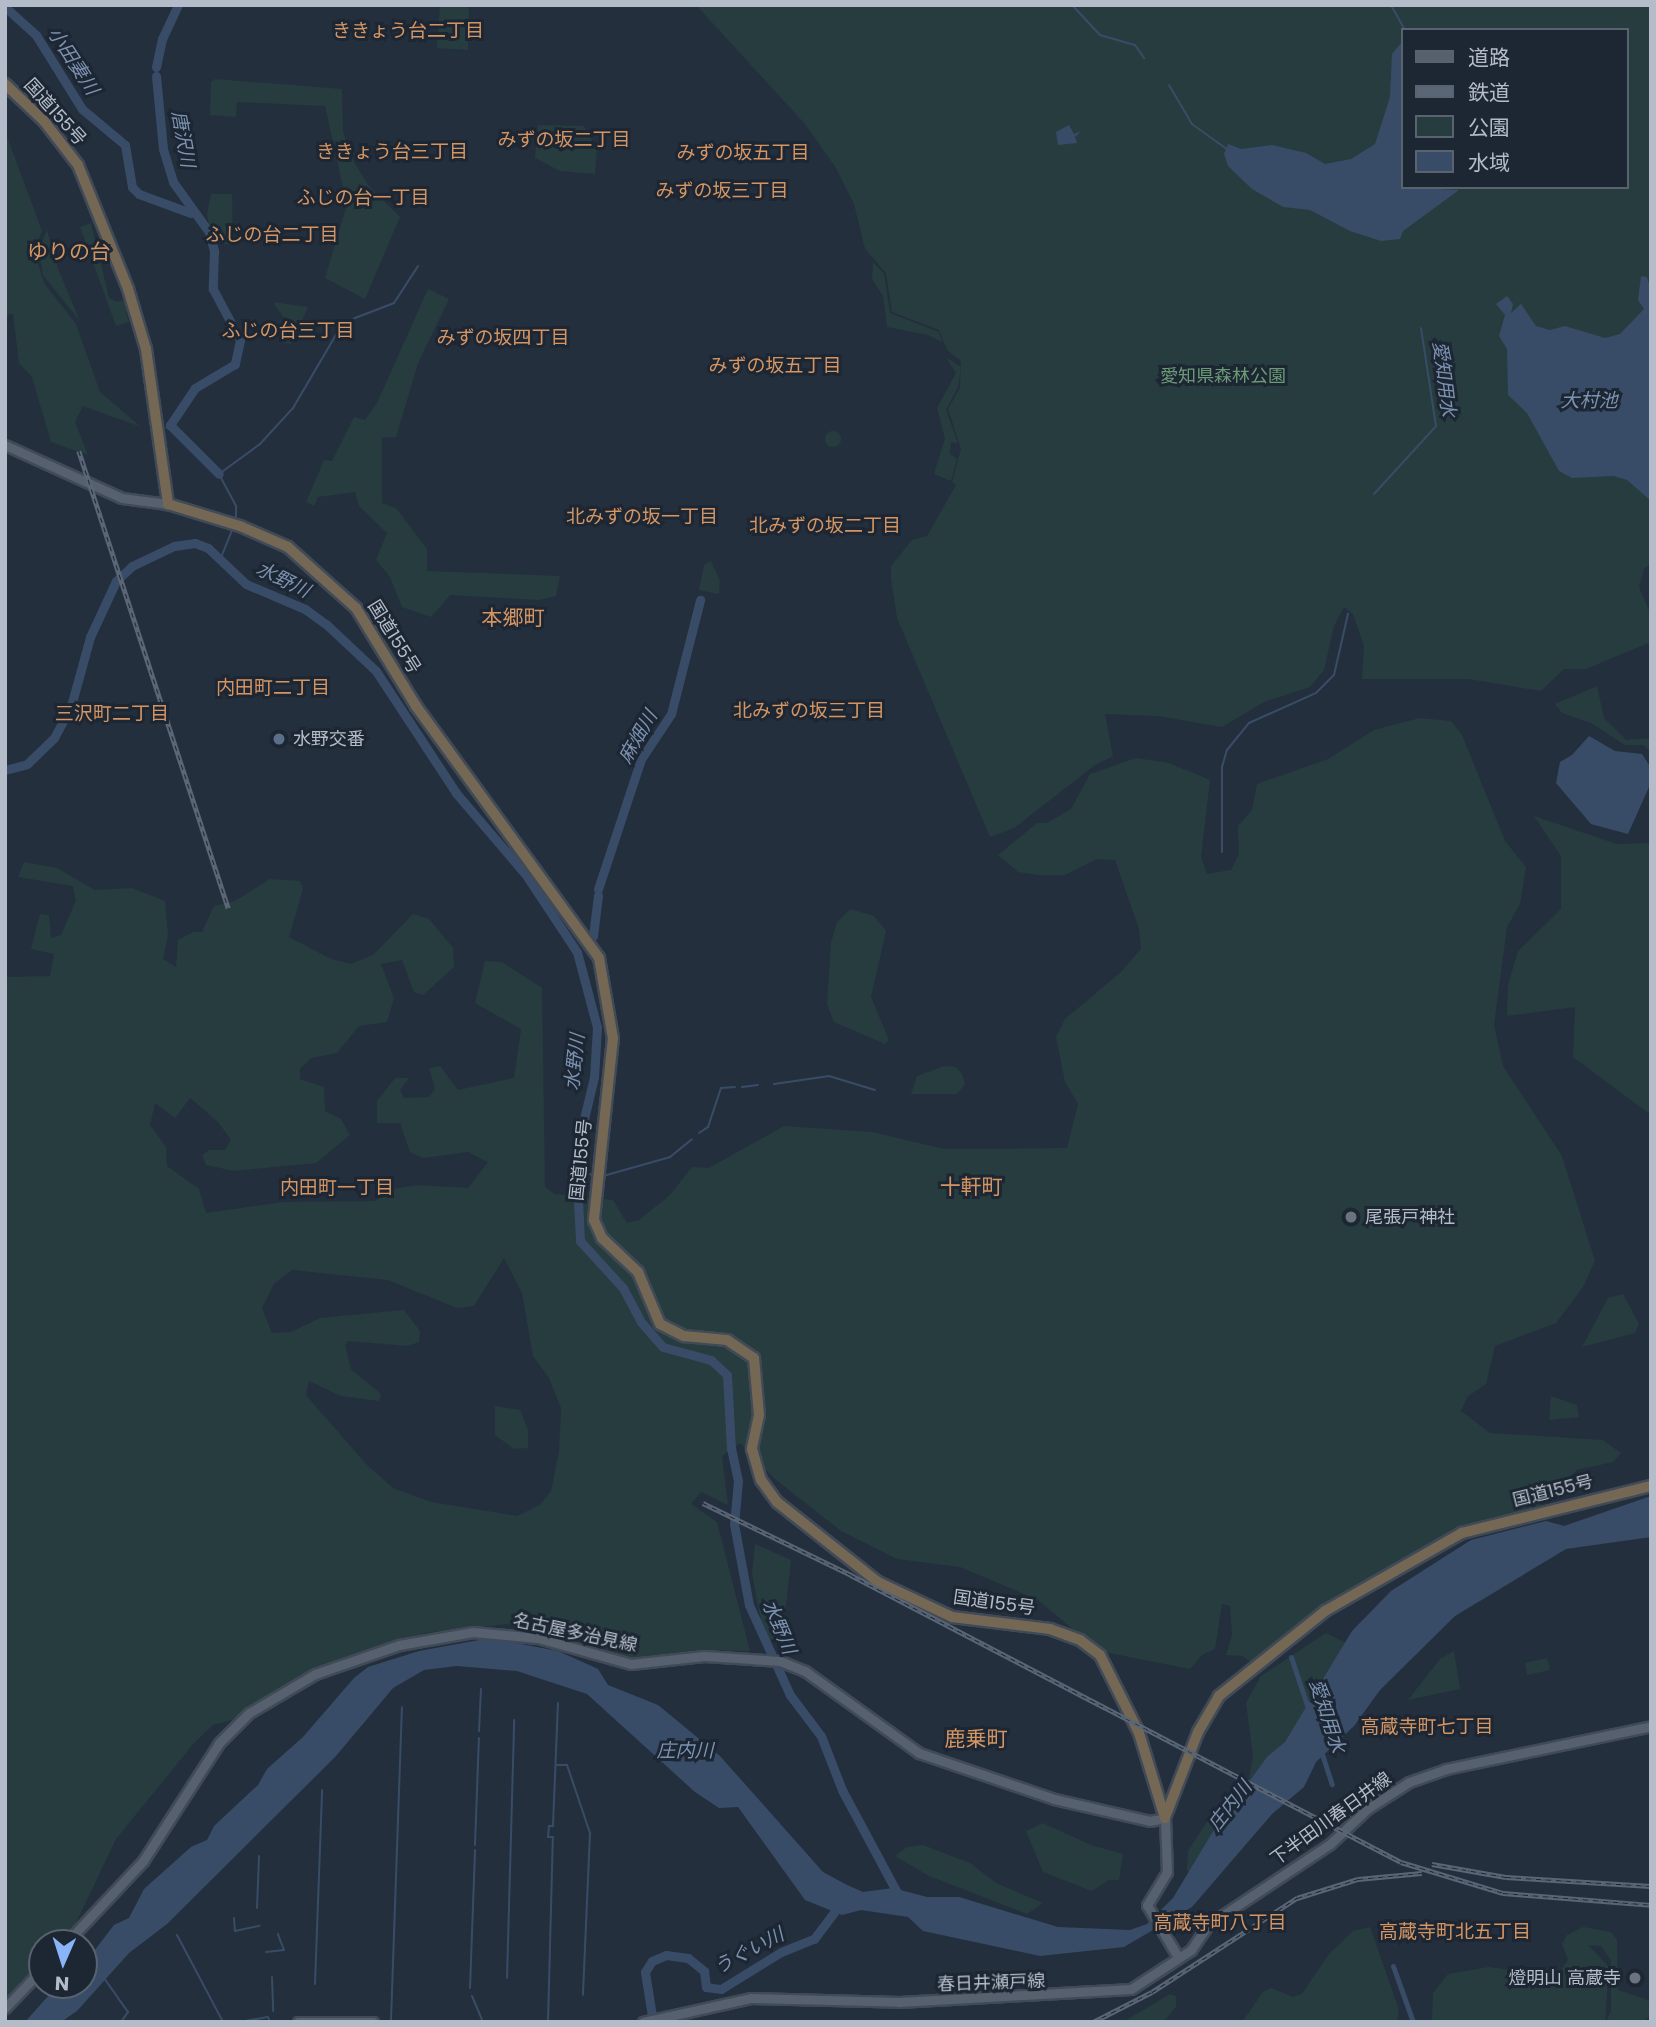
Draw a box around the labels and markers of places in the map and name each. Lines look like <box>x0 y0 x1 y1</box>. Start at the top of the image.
place label: 水野交番 <box>293 728 365 750</box>
marker: 水野交番 <box>271 731 287 747</box>
place label: 尾張戸神社 <box>1365 1206 1455 1228</box>
marker: 尾張戸神社 <box>1343 1209 1359 1225</box>
place label: 燈明山 高蔵寺 <box>1508 1967 1621 1989</box>
marker: 燈明山 高蔵寺 <box>1627 1970 1643 1986</box>

